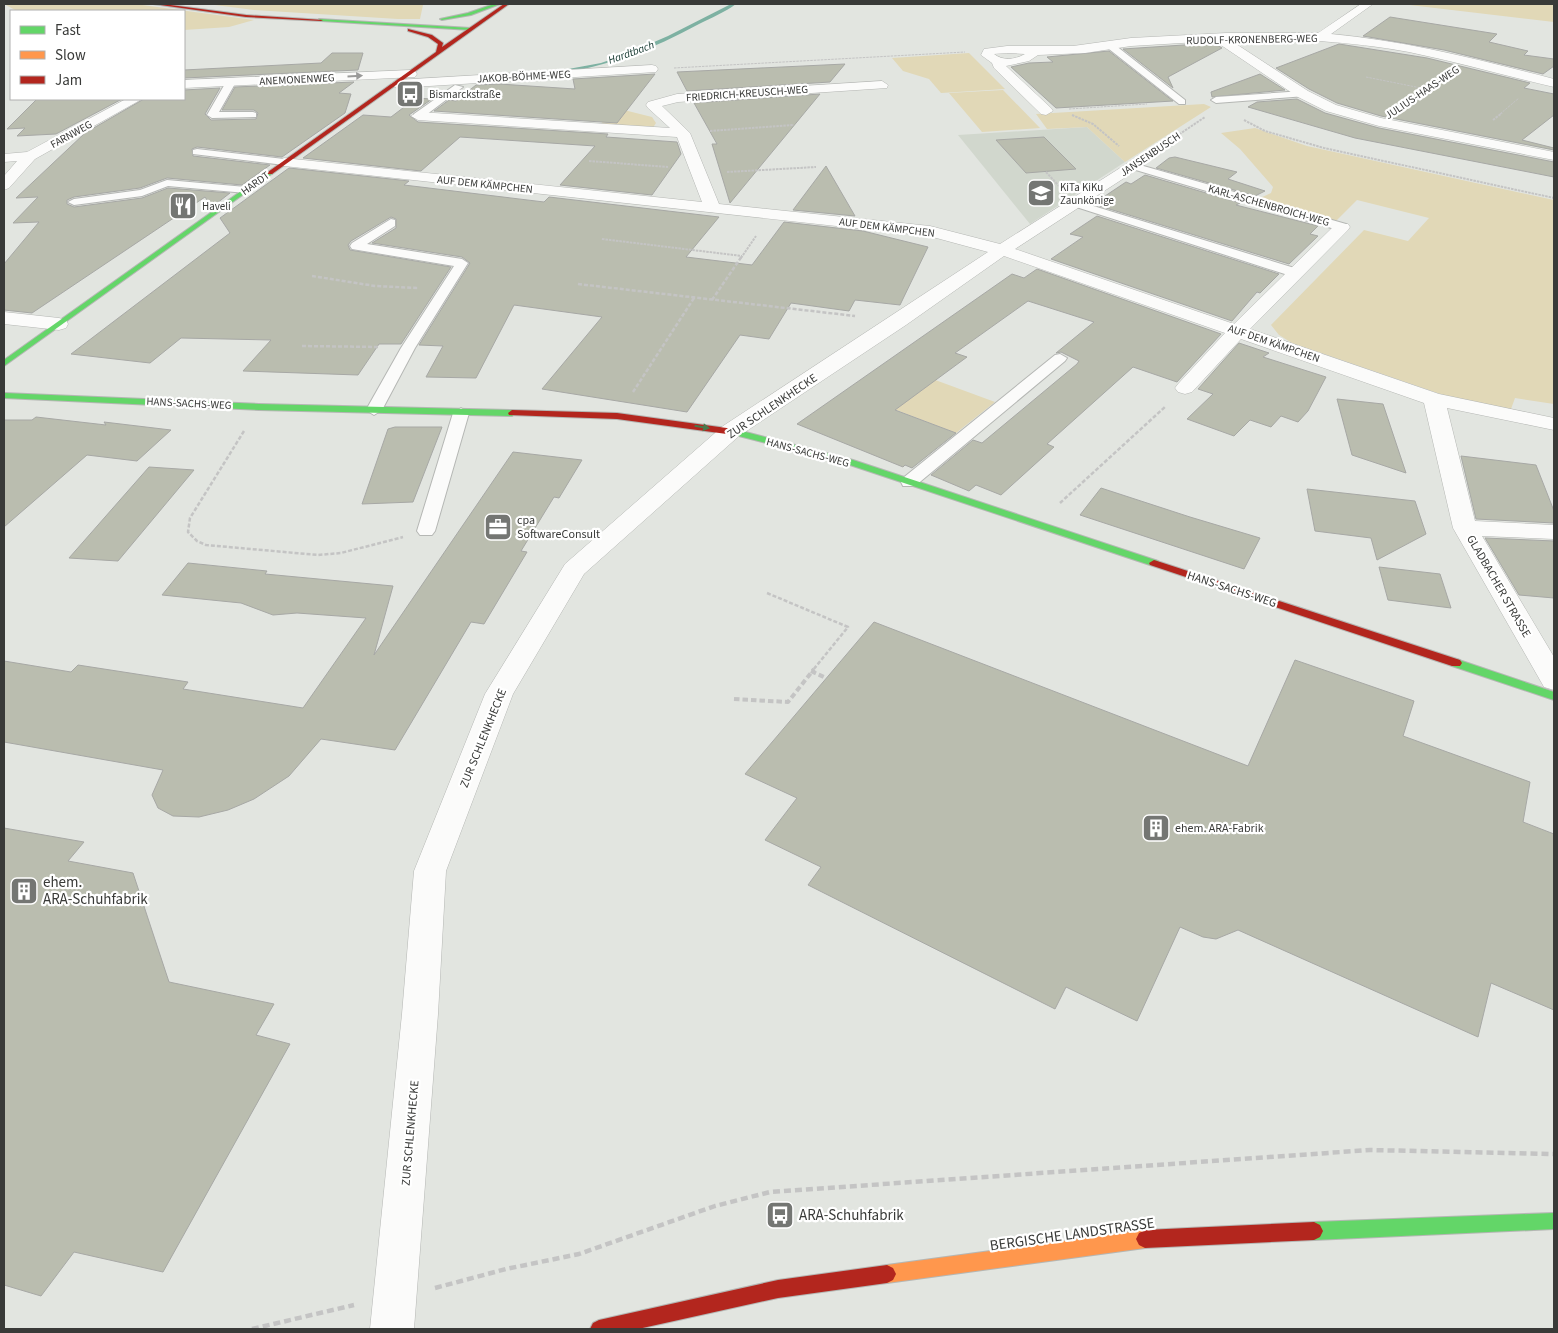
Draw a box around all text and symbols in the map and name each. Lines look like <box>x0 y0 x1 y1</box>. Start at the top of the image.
legend <box>10 10 185 100</box>
text: Fast <box>55 20 81 41</box>
street label: RUDOLF-KRONENBERG-WEG <box>1186 31 1318 48</box>
water label: Hardtbach <box>606 37 657 68</box>
text: Slow <box>55 45 86 66</box>
street label: JULIUS-HAAS-WEG <box>1382 62 1463 123</box>
street label: JAKOB-BÖHME-WEG <box>477 67 571 86</box>
text: Jam <box>55 70 82 91</box>
street label: ANEMONENWEG <box>259 70 335 89</box>
one-way arrow <box>347 72 363 80</box>
bus stop icon: Bismarckstraße <box>395 79 425 109</box>
street label: FRIEDRICH-KREUSCH-WEG <box>685 82 809 105</box>
place label: Bismarckstraße <box>429 87 501 102</box>
street label: FARNWEG <box>48 117 95 152</box>
street label: JANSENBUSCH <box>1117 129 1183 180</box>
street label: HARDT <box>238 168 273 199</box>
street label: AUF DEM KÄMPCHEN <box>436 172 534 197</box>
school or university icon: KiTa KiKu Zaunkönige <box>1026 178 1056 208</box>
place label: KiTa KiKu Zaunkönige <box>1060 180 1115 208</box>
street label: KARL-ASCHENBROICH-WEG <box>1206 181 1332 230</box>
restaurant icon: Haveli <box>168 191 198 221</box>
place label: Haveli <box>202 199 231 214</box>
street label: AUF DEM KÄMPCHEN <box>838 214 936 241</box>
street label: AUF DEM KÄMPCHEN <box>1226 321 1322 366</box>
street label: ZUR SCHLENKHECKE <box>724 370 821 443</box>
street label: HANS-SACHS-WEG <box>146 394 232 413</box>
one-way arrow <box>694 423 710 431</box>
street label: HANS-SACHS-WEG <box>765 434 851 471</box>
office icon: cpa SoftwareConsult <box>483 512 513 542</box>
place label: cpa SoftwareConsult <box>517 512 600 543</box>
street label: GLADBACHER STRASSE <box>1462 532 1535 641</box>
street label: HANS-SACHS-WEG <box>1185 567 1279 612</box>
street label: ZUR SCHLENKHECKE <box>456 686 511 790</box>
building icon: ehem. ARA-Fabrik <box>1141 813 1171 843</box>
place label: ehem. ARA-Fabrik <box>1175 820 1264 837</box>
place label: ehem. ARA-Schuhfabrik <box>43 872 148 910</box>
building icon: ehem. ARA-Schuhfabrik <box>9 876 39 906</box>
street label: ZUR SCHLENKHECKE <box>397 1080 424 1186</box>
bus stop icon: ARA-Schuhfabrik <box>765 1200 795 1230</box>
place label: ARA-Schuhfabrik <box>799 1205 904 1226</box>
street label: BERGISCHE LANDSTRASSE <box>988 1213 1156 1256</box>

